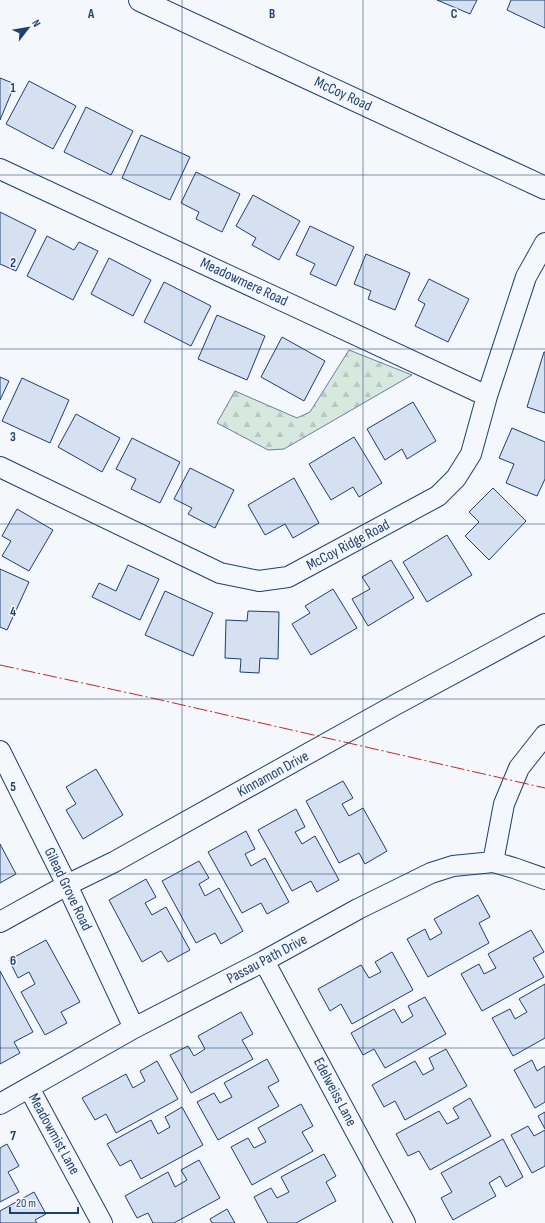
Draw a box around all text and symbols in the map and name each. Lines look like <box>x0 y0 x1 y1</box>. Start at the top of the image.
text: A <box>87 6 95 22</box>
text: B <box>269 6 275 22</box>
text: C <box>451 6 458 22</box>
north arrow <box>8 8 48 48</box>
text: N <box>29 17 43 29</box>
street label: McCoy Road <box>311 72 375 116</box>
text: 1 <box>10 80 16 96</box>
street label: Meadowmere Road <box>197 253 291 311</box>
text: 2 <box>10 255 16 271</box>
text: 3 <box>10 429 16 445</box>
street label: McCoy Ridge Road <box>303 515 393 575</box>
text: 4 <box>10 604 16 620</box>
street label: Kinnamon Drive <box>234 747 312 801</box>
text: 5 <box>10 779 16 795</box>
street label: Gilead Grove Road <box>40 844 96 934</box>
street label: Passau Path Drive <box>224 930 310 988</box>
text: 6 <box>10 953 16 969</box>
street label: Edelweiss Lane <box>309 1054 361 1130</box>
street label: Meadowmist Lane <box>24 1090 84 1178</box>
text: 7 <box>10 1128 16 1144</box>
scale bar <box>10 1189 78 1215</box>
text: 20 m <box>16 1196 36 1211</box>

